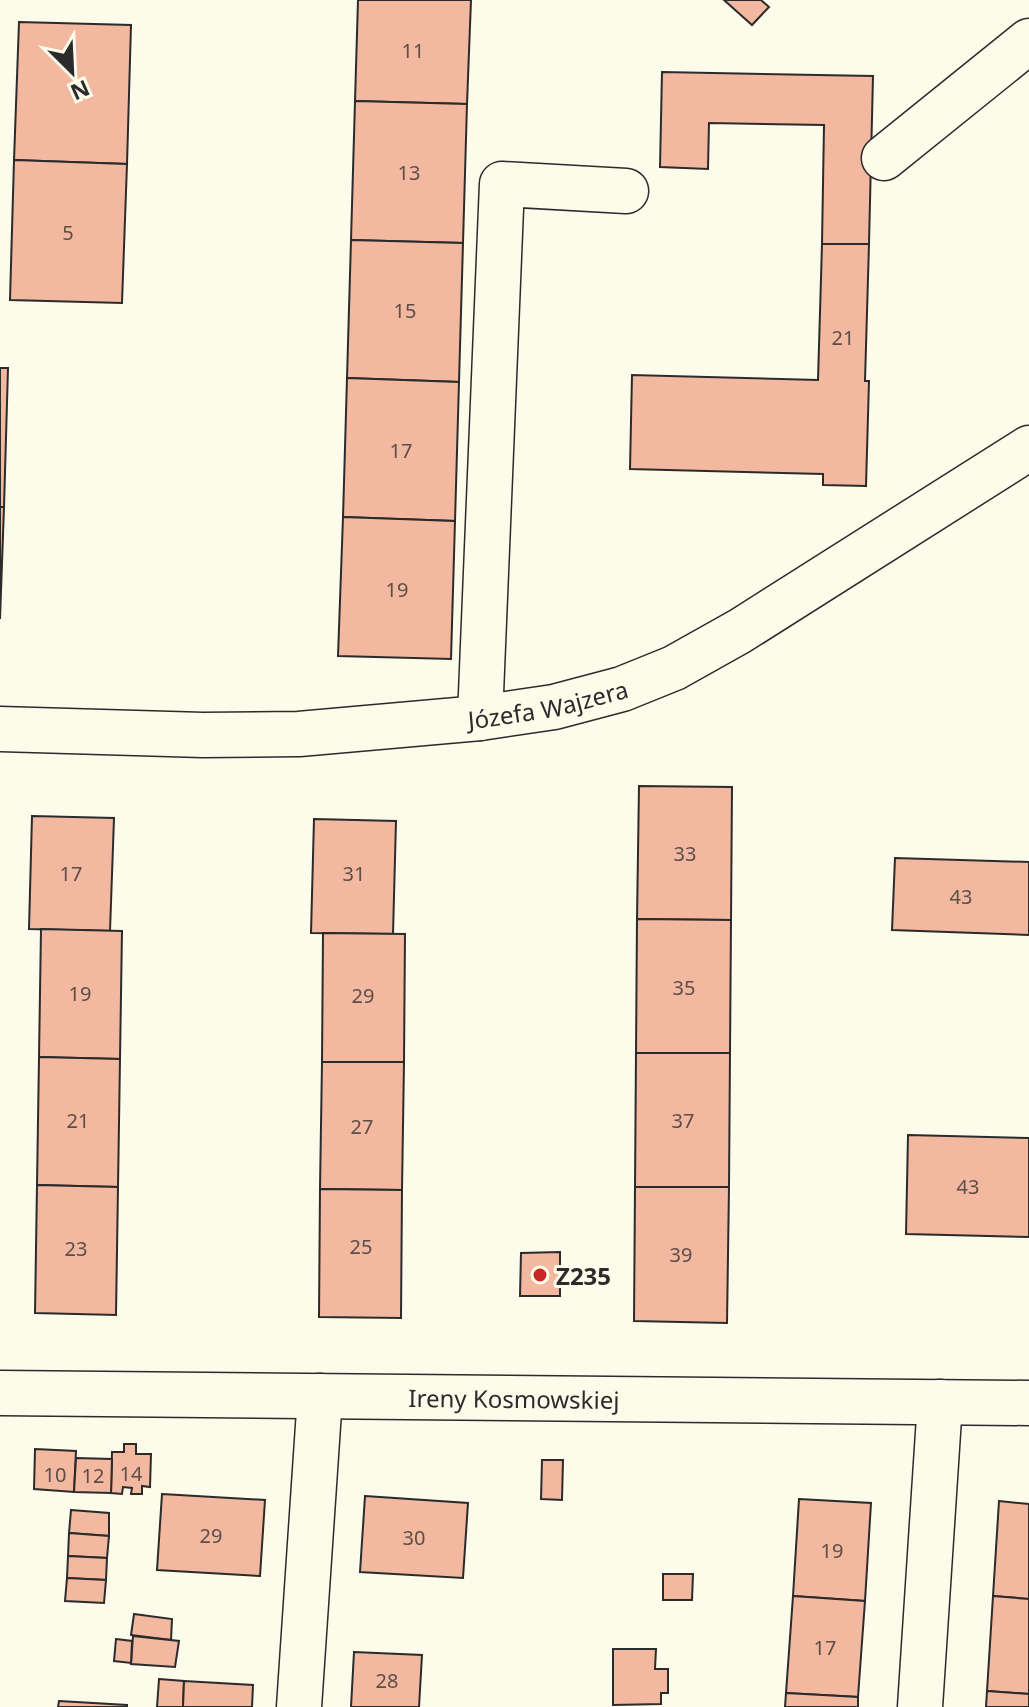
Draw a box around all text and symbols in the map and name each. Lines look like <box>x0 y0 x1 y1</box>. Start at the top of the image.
north arrow <box>32 32 112 112</box>
house number: 11 <box>402 37 424 64</box>
text: N <box>66 74 95 109</box>
house number: 13 <box>398 159 420 186</box>
house number: 5 <box>62 219 74 246</box>
house number: 15 <box>394 297 416 324</box>
house number: 21 <box>832 324 854 351</box>
house number: 17 <box>390 437 412 464</box>
house number: 19 <box>386 576 408 603</box>
street label: Józefa Wajzera <box>464 672 632 736</box>
house number: 33 <box>674 840 696 867</box>
house number: 17 <box>60 860 82 887</box>
house number: 31 <box>343 860 365 887</box>
house number: 43 <box>950 883 972 910</box>
house number: 35 <box>673 974 695 1001</box>
house number: 19 <box>69 980 91 1007</box>
house number: 29 <box>352 982 374 1009</box>
house number: 21 <box>67 1107 89 1134</box>
house number: 37 <box>672 1107 694 1134</box>
house number: 27 <box>351 1113 373 1140</box>
house number: 43 <box>957 1173 979 1200</box>
house number: 25 <box>350 1233 372 1260</box>
house number: 23 <box>65 1235 87 1262</box>
house number: 39 <box>670 1241 692 1268</box>
place label: Z235 <box>556 1259 611 1292</box>
marker: Z235 <box>531 1266 549 1284</box>
street label: Ireny Kosmowskiej <box>408 1380 620 1416</box>
house number: 14 <box>120 1460 143 1487</box>
house number: 10 <box>44 1461 66 1488</box>
house number: 12 <box>82 1462 104 1489</box>
house number: 29 <box>200 1522 222 1549</box>
house number: 30 <box>403 1524 425 1551</box>
house number: 19 <box>821 1537 843 1564</box>
house number: 17 <box>814 1634 836 1661</box>
house number: 28 <box>376 1667 398 1694</box>

